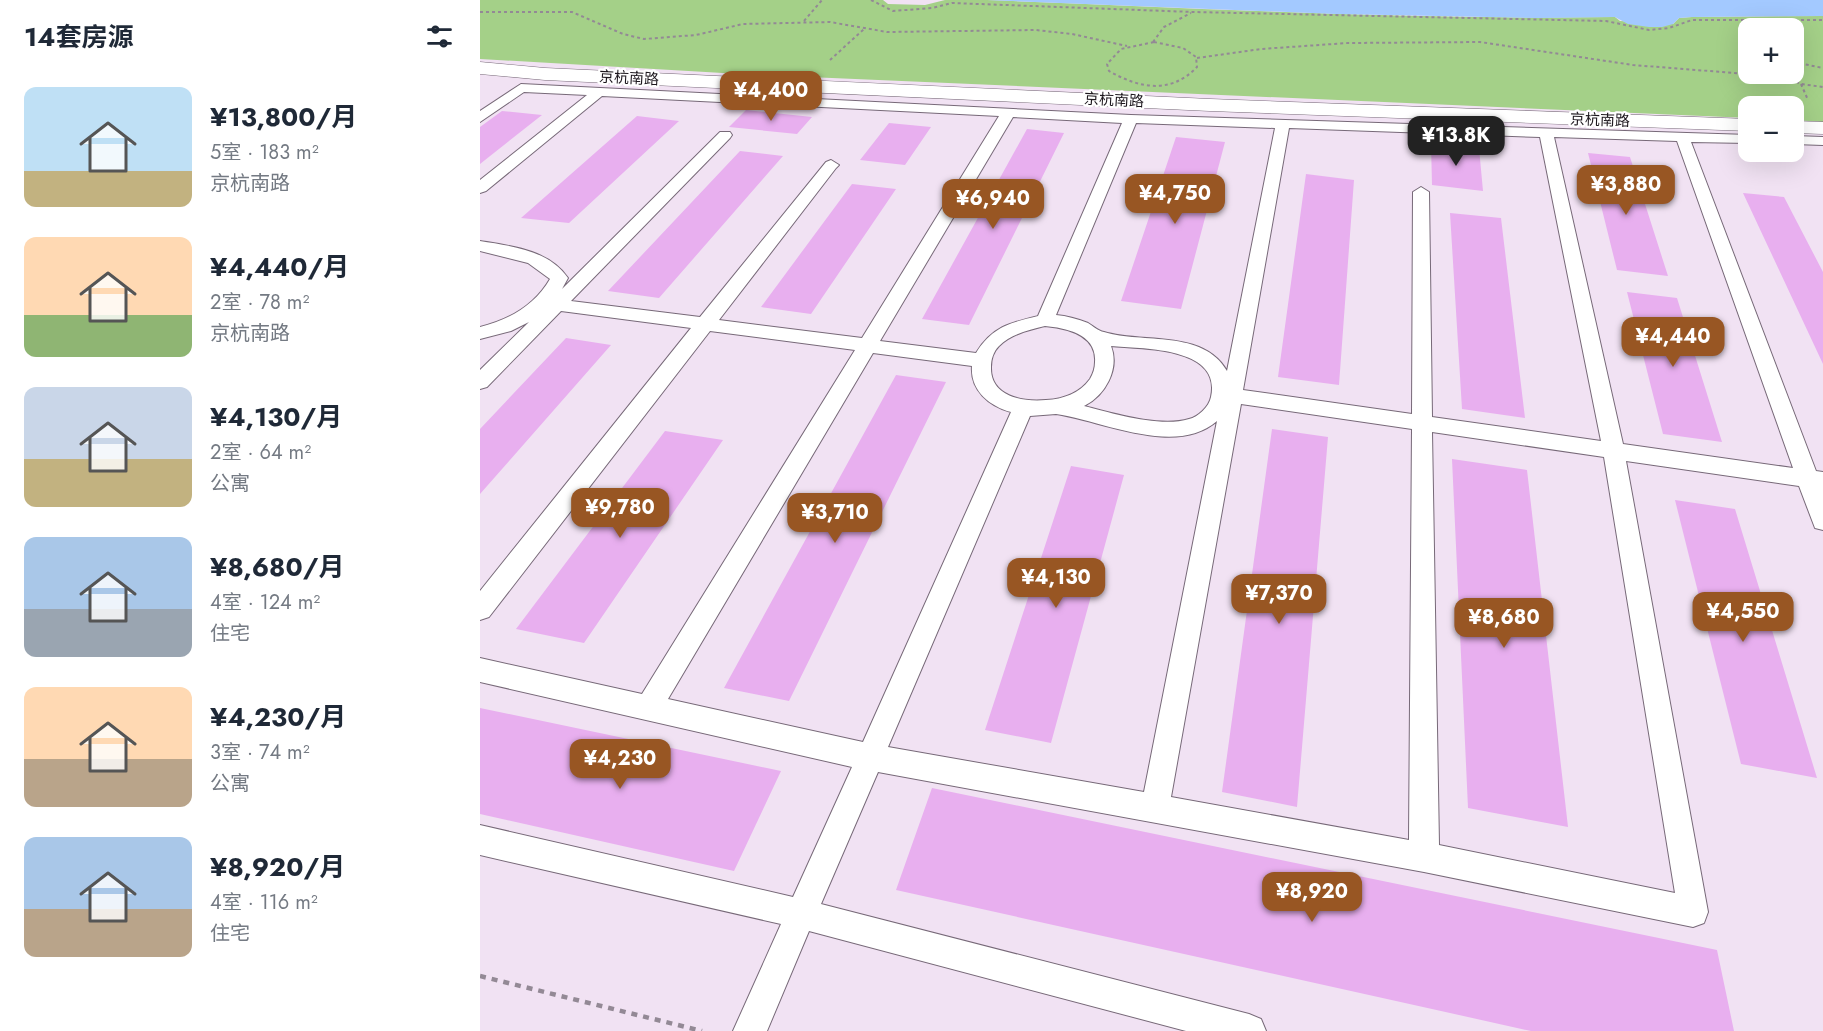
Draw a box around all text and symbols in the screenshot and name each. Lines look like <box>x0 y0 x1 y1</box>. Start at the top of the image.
text: 14套房源 <box>24 18 133 56</box>
map controls <box>1738 18 1804 162</box>
button: + <box>1738 18 1804 84</box>
icon: filters <box>423 20 456 53</box>
street label: 京杭南路 <box>598 65 660 91</box>
pin: ¥4,400 <box>722 71 820 122</box>
text: ¥4,400 <box>734 76 808 105</box>
street label: 京杭南路 <box>1083 87 1145 113</box>
button: − <box>1738 96 1804 162</box>
text: ¥13,800/月 <box>210 98 357 136</box>
street label: 京杭南路 <box>1570 108 1630 132</box>
icon: home <box>72 111 144 183</box>
pin: ¥13.8K <box>1407 116 1505 167</box>
text: ¥13.8K <box>1422 121 1490 150</box>
text: 5室 · 183 m² <box>210 138 319 167</box>
pin: ¥3,880 <box>1577 165 1675 216</box>
text: 京杭南路 <box>210 169 290 198</box>
text: ¥3,880 <box>1591 170 1661 199</box>
pin: ¥4,750 <box>1126 174 1224 225</box>
pin: ¥6,940 <box>944 179 1042 230</box>
text: ¥4,750 <box>1139 179 1211 208</box>
text: ¥6,940 <box>956 184 1030 213</box>
text: ¥4,440/月 <box>210 248 349 286</box>
icon: home <box>72 261 144 333</box>
text: 2室 · 78 m² <box>210 288 309 317</box>
pin: ¥4,440 <box>1624 317 1722 368</box>
text: 京杭南路 <box>210 319 290 348</box>
text: ¥4,440 <box>1636 322 1710 351</box>
text: ¥4,130/月 <box>210 398 342 436</box>
icon: home <box>72 411 144 483</box>
text: 2室 · 64 m² <box>210 438 311 467</box>
text: 公寓 <box>210 469 250 498</box>
pin: ¥9,780 <box>571 488 669 539</box>
text: ¥9,780 <box>585 493 655 522</box>
pin: ¥3,710 <box>786 493 884 544</box>
text: ¥3,710 <box>801 498 869 527</box>
text: ¥8,680/月 <box>210 548 344 586</box>
pin: ¥4,130 <box>1007 558 1105 609</box>
icon: home <box>72 561 144 633</box>
text: ¥4,130 <box>1021 563 1091 592</box>
pin: ¥7,370 <box>1230 574 1328 625</box>
text: ¥7,370 <box>1245 579 1313 608</box>
text: 4室 · 124 m² <box>210 588 320 617</box>
pin: ¥4,550 <box>1694 592 1792 643</box>
text: ¥4,550 <box>1707 597 1779 626</box>
pin: ¥8,680 <box>1455 598 1553 649</box>
text: ¥8,680 <box>1468 603 1540 632</box>
text: 住宅 <box>210 619 250 648</box>
text: ¥4,230/月 <box>210 698 346 736</box>
icon: home <box>72 711 144 783</box>
text: 3室 · 74 m² <box>210 738 310 767</box>
pin: ¥4,230 <box>571 739 669 790</box>
text: ¥4,230 <box>584 744 656 773</box>
text: 公寓 <box>210 769 250 798</box>
text: ¥8,920/月 <box>210 848 345 886</box>
icon: home <box>72 861 144 933</box>
pin: ¥8,920 <box>1263 872 1361 923</box>
text: ¥8,920 <box>1276 877 1348 906</box>
text: 4室 · 116 m² <box>210 888 318 917</box>
text: 住宅 <box>210 919 250 948</box>

